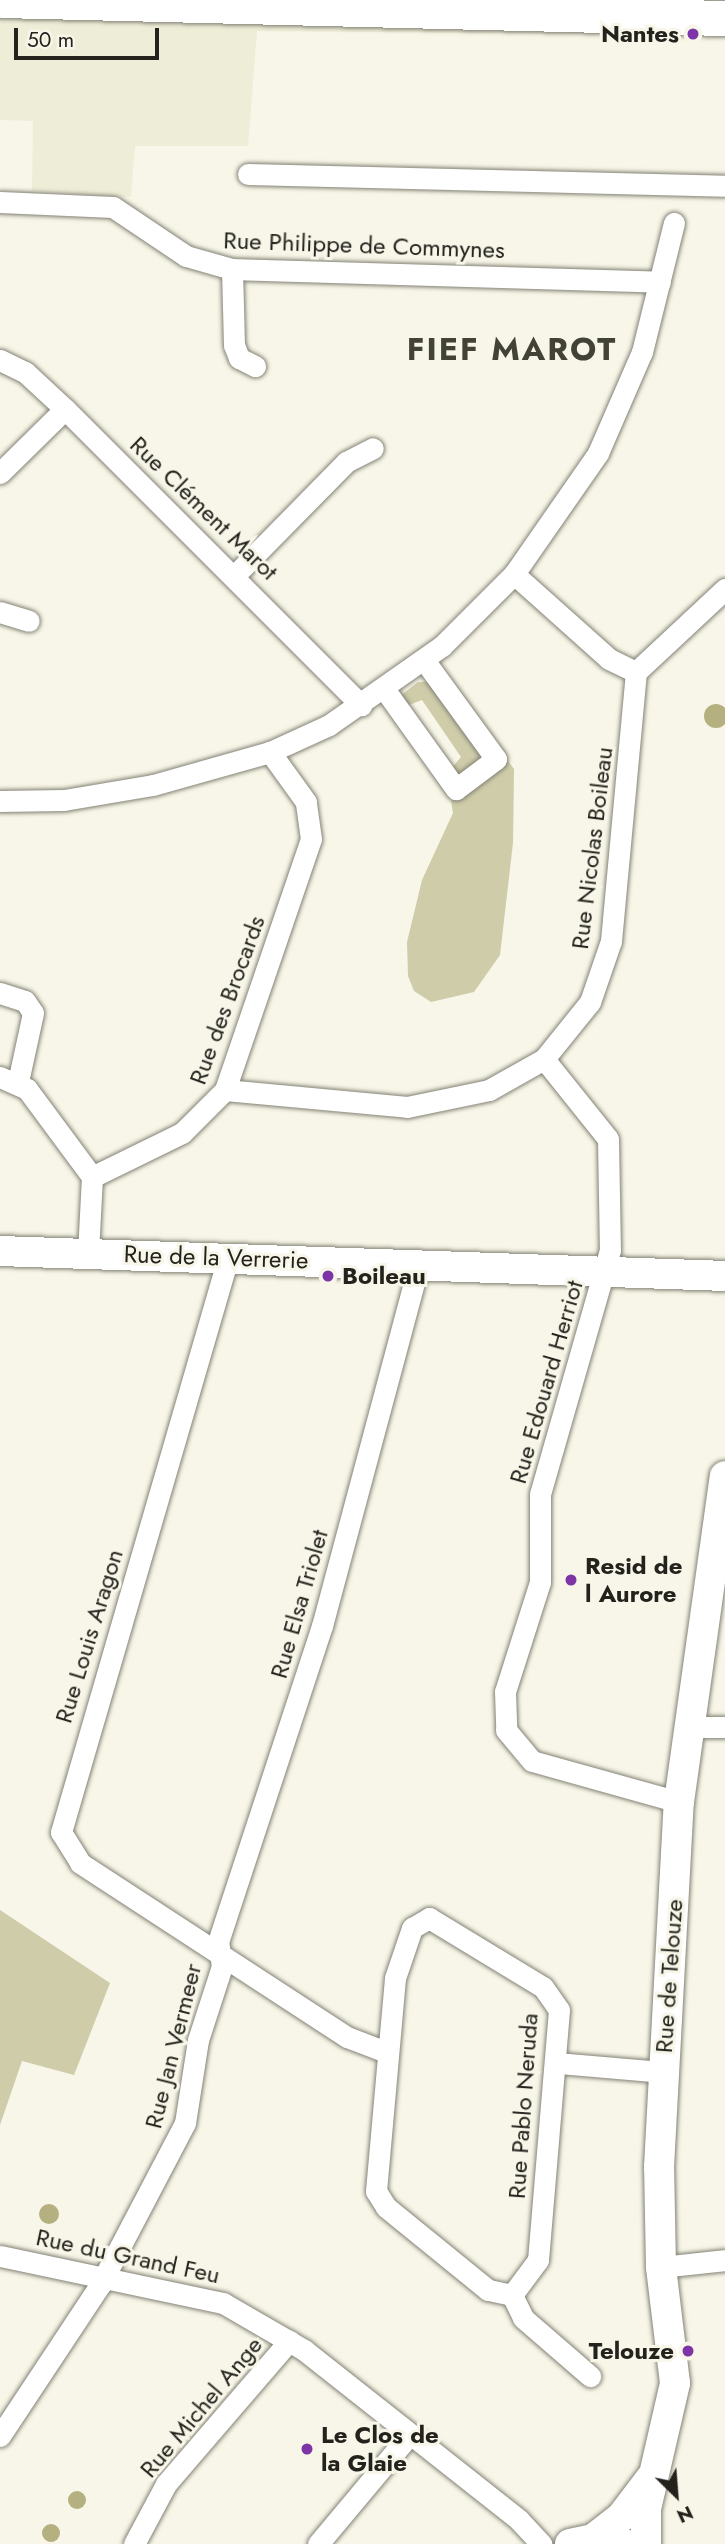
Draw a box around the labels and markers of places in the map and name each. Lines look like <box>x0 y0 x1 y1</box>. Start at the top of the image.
place label: Nantes <box>601 20 679 48</box>
marker: Nantes <box>685 26 701 42</box>
place label: Boileau <box>342 1262 426 1290</box>
marker: Boileau <box>320 1268 336 1284</box>
place label: Resid de l Aurore <box>585 1552 682 1608</box>
marker: Resid de l Aurore <box>563 1572 579 1588</box>
place label: Telouze <box>589 2337 674 2365</box>
marker: Telouze <box>680 2343 696 2359</box>
place label: Le Clos de la Glaie <box>321 2421 439 2477</box>
marker: Le Clos de la Glaie <box>299 2441 315 2457</box>

